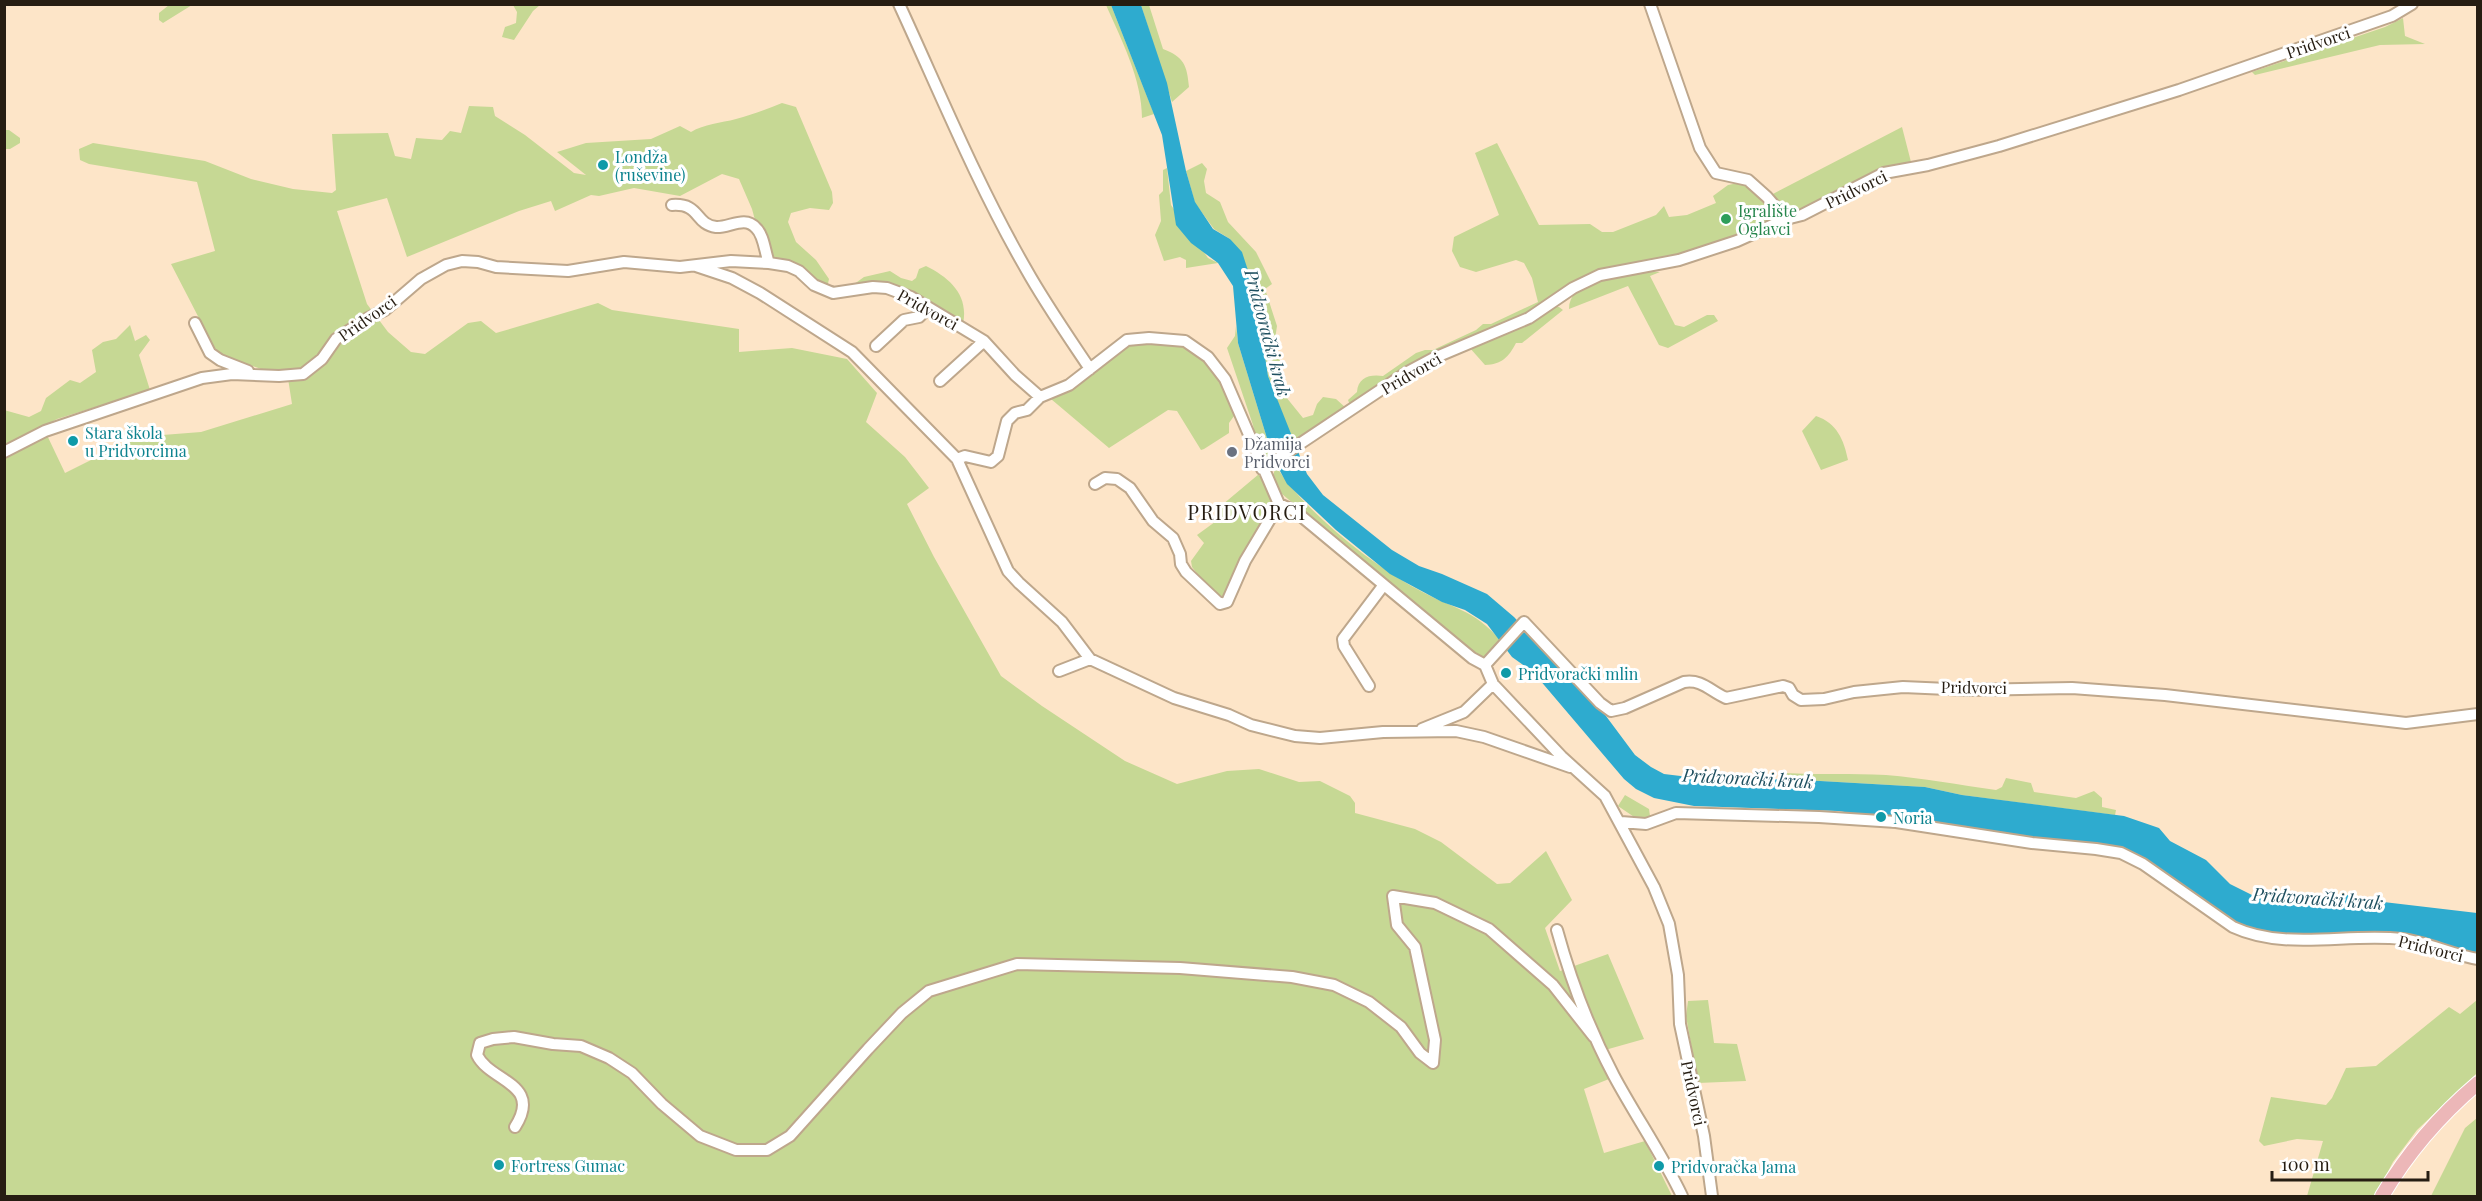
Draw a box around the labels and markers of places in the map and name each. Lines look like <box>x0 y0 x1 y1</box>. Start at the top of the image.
place label: Londža (ruševine) <box>615 146 686 185</box>
marker: Londža (ruševine) <box>596 158 610 172</box>
place label: Igralište Oglavci <box>1738 200 1797 239</box>
marker: Igralište Oglavci <box>1719 212 1733 226</box>
place label: Stara škola u Pridvorcima <box>85 422 187 461</box>
place label: Džamija Pridvorci <box>1244 433 1310 472</box>
marker: Stara škola u Pridvorcima <box>66 434 80 448</box>
marker: Džamija Pridvorci <box>1225 445 1239 459</box>
place label: Pridvorački mlin <box>1518 663 1639 684</box>
marker: Pridvorački mlin <box>1499 666 1513 680</box>
place label: Noria <box>1893 807 1933 828</box>
marker: Noria <box>1874 810 1888 824</box>
place label: Fortress Gumac <box>511 1155 625 1176</box>
place label: Pridvoračka Jama <box>1671 1156 1796 1177</box>
marker: Fortress Gumac <box>492 1158 506 1172</box>
marker: Pridvoračka Jama <box>1652 1159 1666 1173</box>

